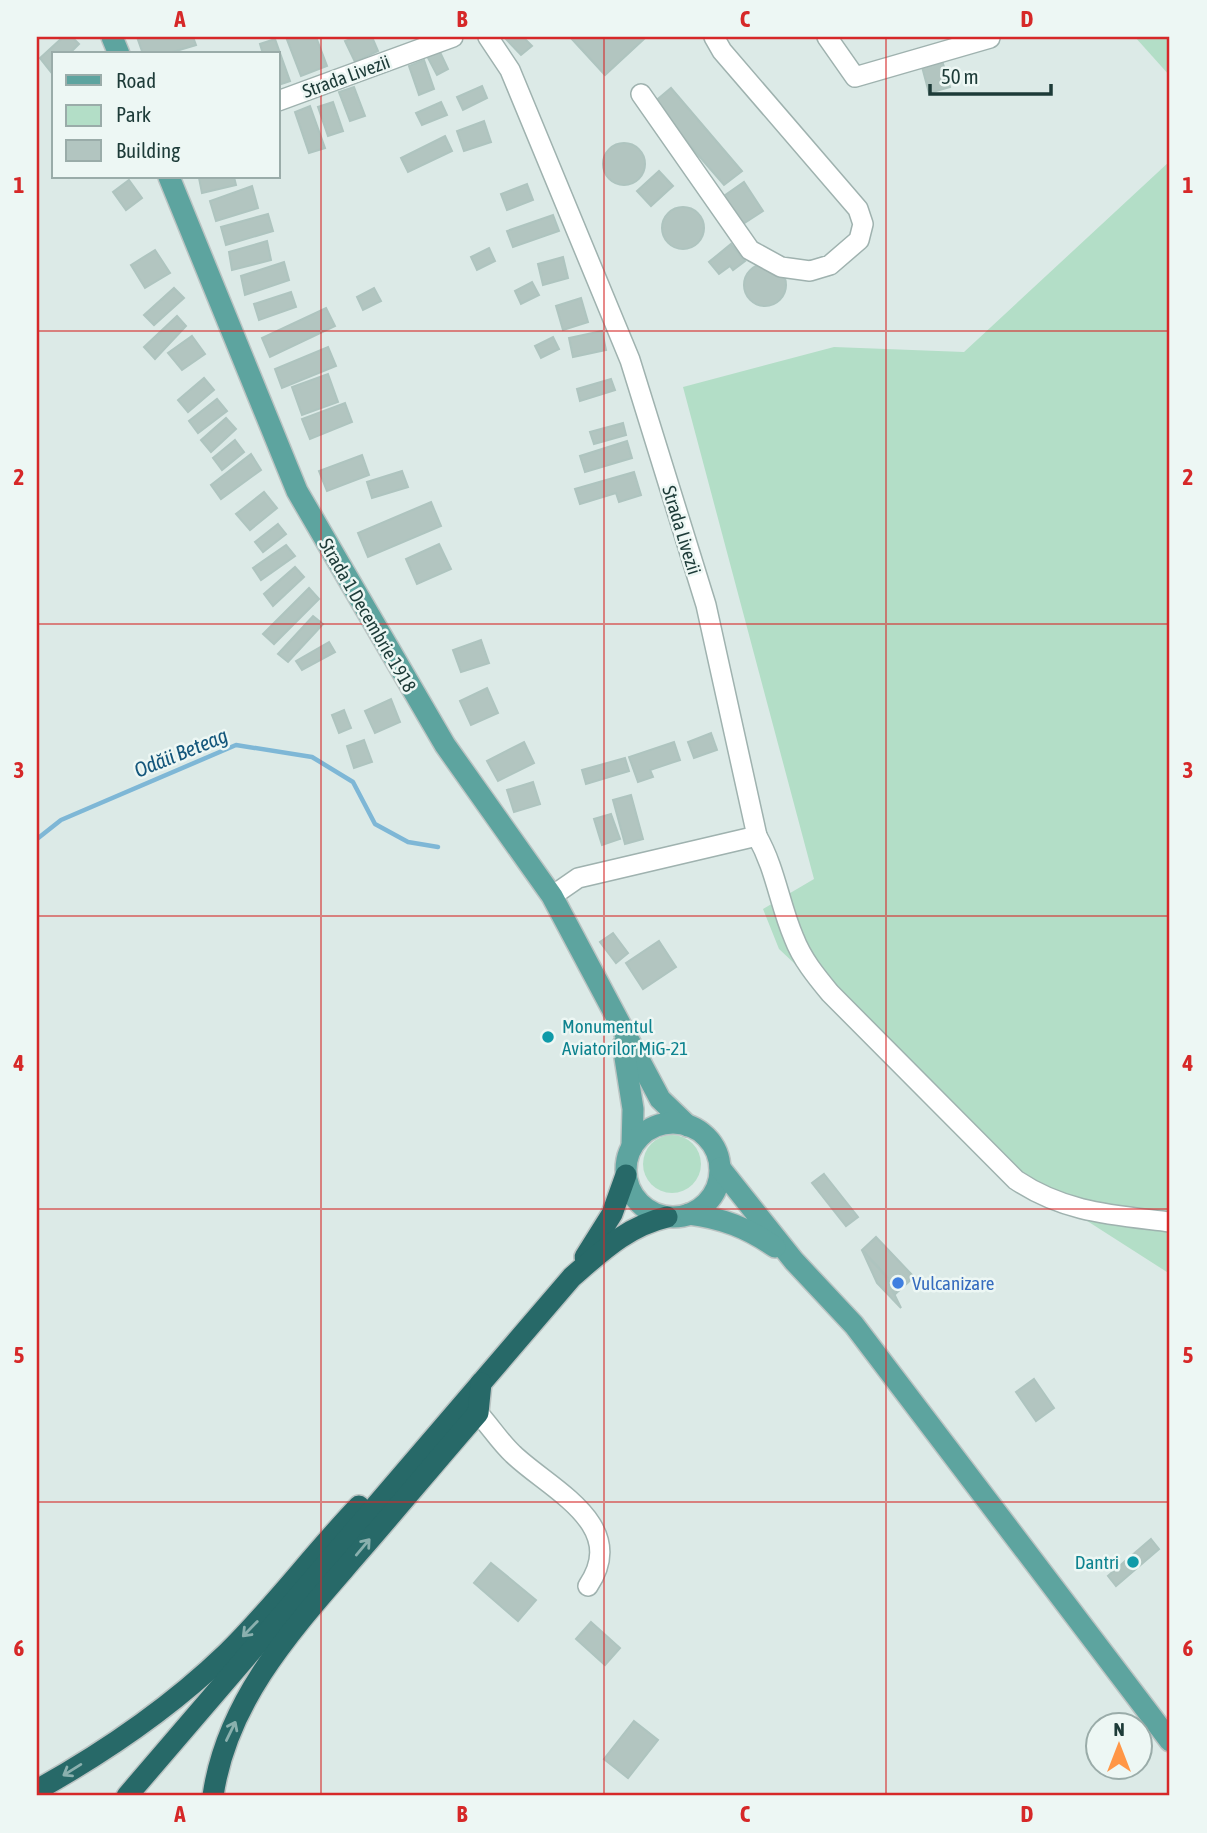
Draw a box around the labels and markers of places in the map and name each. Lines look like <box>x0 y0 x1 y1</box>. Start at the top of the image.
place label: Monumentul Aviatorilor MiG-21 <box>562 1015 688 1059</box>
marker: Monumentul Aviatorilor MiG-21 <box>540 1029 556 1045</box>
place label: Vulcanizare <box>912 1272 994 1294</box>
marker: Vulcanizare <box>890 1275 906 1291</box>
place label: Dantri <box>1075 1551 1119 1573</box>
marker: Dantri <box>1125 1554 1141 1570</box>

